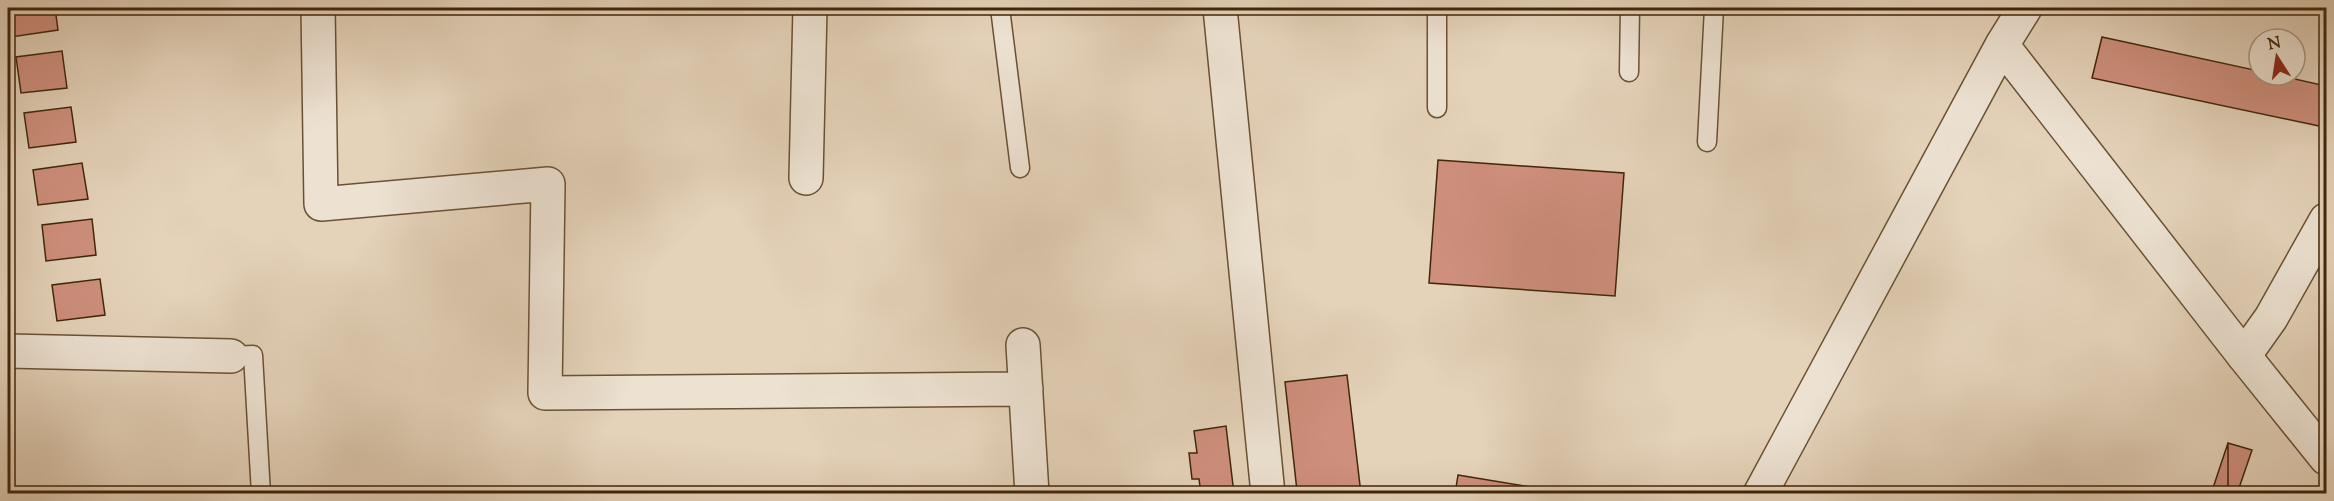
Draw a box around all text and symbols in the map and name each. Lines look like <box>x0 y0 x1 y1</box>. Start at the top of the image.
north arrow <box>2247 27 2307 87</box>
text: N <box>2266 32 2283 57</box>

